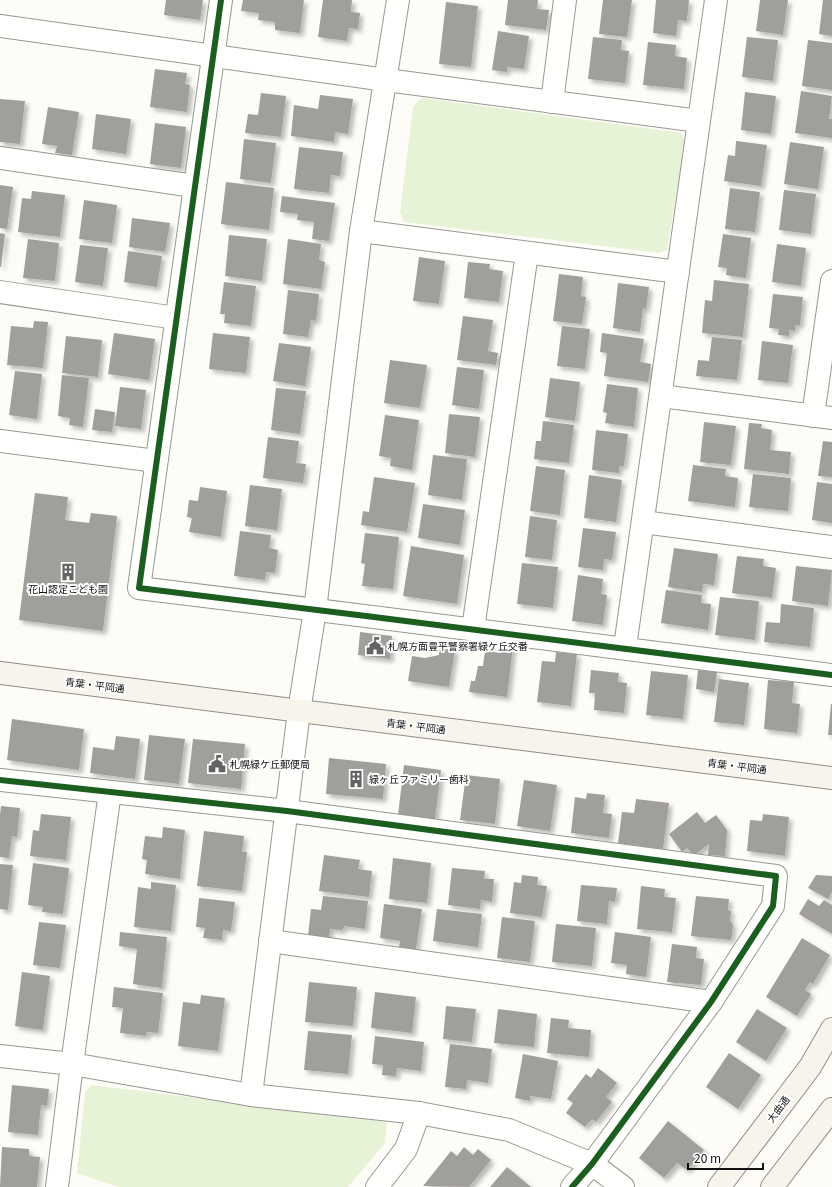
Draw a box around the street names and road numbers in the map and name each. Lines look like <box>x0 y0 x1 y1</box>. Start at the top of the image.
street label: 青葉・平岡通 <box>64 673 126 696</box>
street label: 青葉・平岡通 <box>385 714 447 737</box>
street label: 青葉・平岡通 <box>706 754 768 777</box>
street label: 大曲通 <box>763 1092 793 1125</box>

